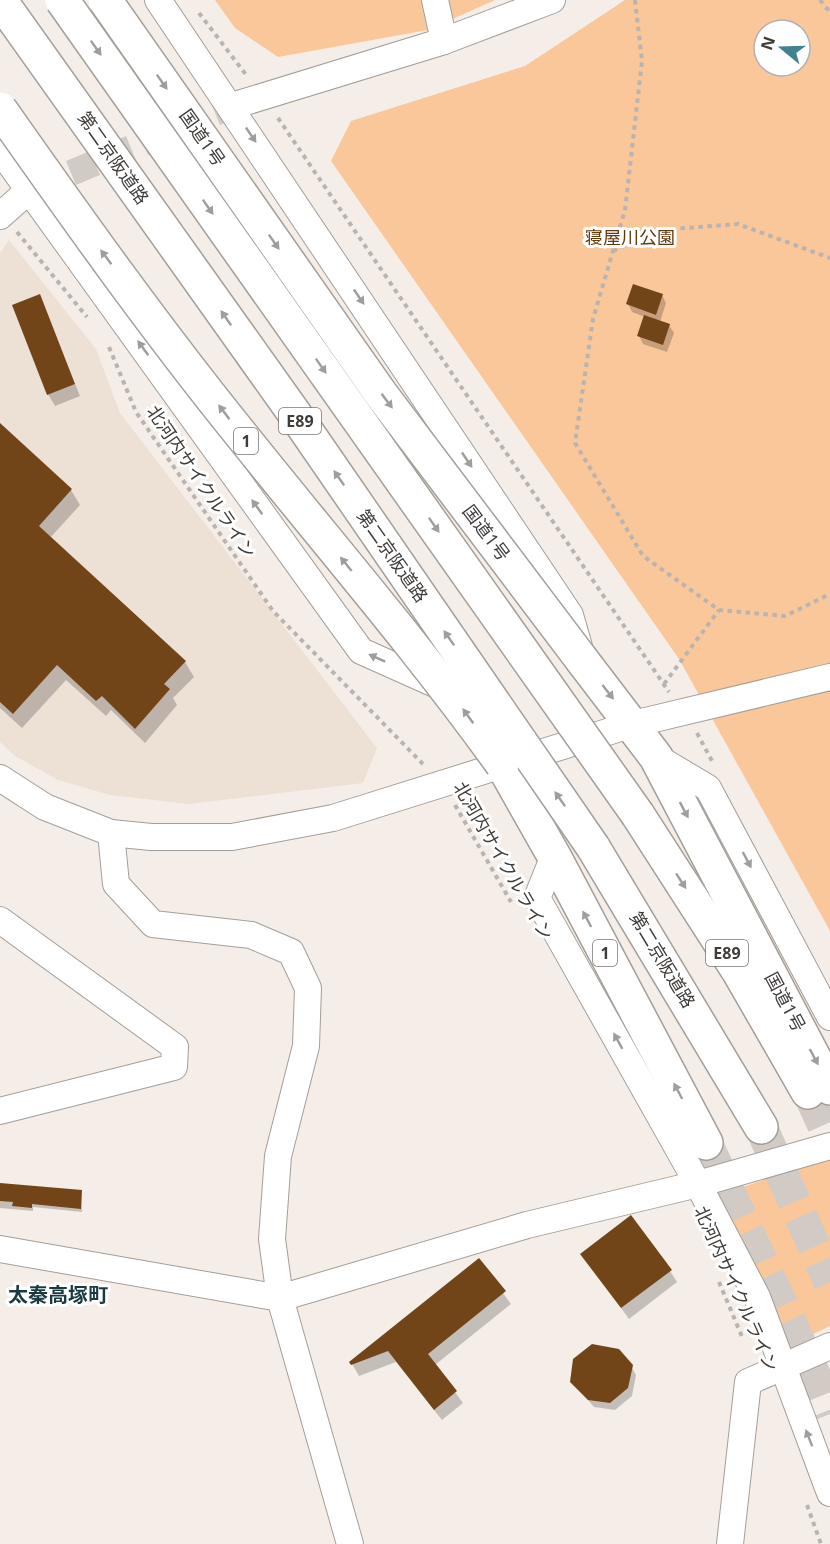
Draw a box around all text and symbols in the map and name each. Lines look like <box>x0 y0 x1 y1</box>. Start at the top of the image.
north arrow <box>752 18 812 78</box>
text: N <box>755 33 780 53</box>
one-way arrow <box>89 40 101 55</box>
one-way arrow <box>156 74 168 90</box>
street label: 国道1号 <box>175 104 231 171</box>
street label: 第二京阪道路 <box>73 106 155 209</box>
one-way arrow <box>245 127 256 143</box>
one-way arrow <box>202 199 214 214</box>
park label: 寝屋川公園 <box>585 225 675 249</box>
one-way arrow <box>268 234 279 250</box>
one-way arrow <box>99 249 112 265</box>
one-way arrow <box>353 289 364 305</box>
one-way arrow <box>221 311 233 326</box>
one-way arrow <box>137 341 149 357</box>
one-way arrow <box>315 357 327 373</box>
one-way arrow <box>380 394 392 409</box>
street label: 北河内サイクルライン <box>142 400 262 562</box>
one-way arrow <box>218 405 230 420</box>
road number: E89 <box>279 408 321 434</box>
road number: 1 <box>234 428 258 454</box>
one-way arrow <box>461 451 473 467</box>
one-way arrow <box>333 470 345 486</box>
one-way arrow <box>251 499 263 515</box>
street label: 国道1号 <box>458 500 516 565</box>
street label: 第二京阪道路 <box>352 504 434 607</box>
one-way arrow <box>428 517 439 533</box>
one-way arrow <box>340 556 353 572</box>
one-way arrow <box>443 631 455 647</box>
one-way arrow <box>367 653 385 663</box>
one-way arrow <box>601 684 614 700</box>
one-way arrow <box>462 709 474 725</box>
street label: 北河内サイクルライン <box>449 777 559 944</box>
one-way arrow <box>555 791 566 807</box>
one-way arrow <box>679 802 689 819</box>
one-way arrow <box>742 852 752 869</box>
one-way arrow <box>675 873 686 890</box>
street label: 第二京阪道路 <box>625 907 701 1012</box>
one-way arrow <box>583 910 593 928</box>
road number: 1 <box>593 940 617 966</box>
road number: E89 <box>706 940 748 966</box>
street label: 国道1号 <box>760 968 812 1036</box>
one-way arrow <box>612 1033 623 1049</box>
one-way arrow <box>809 1049 819 1066</box>
one-way arrow <box>674 1083 683 1100</box>
street label: 北河内サイクルライン <box>690 1202 784 1375</box>
district label: 太秦高塚町 <box>8 1281 108 1308</box>
one-way arrow <box>804 1429 814 1447</box>

